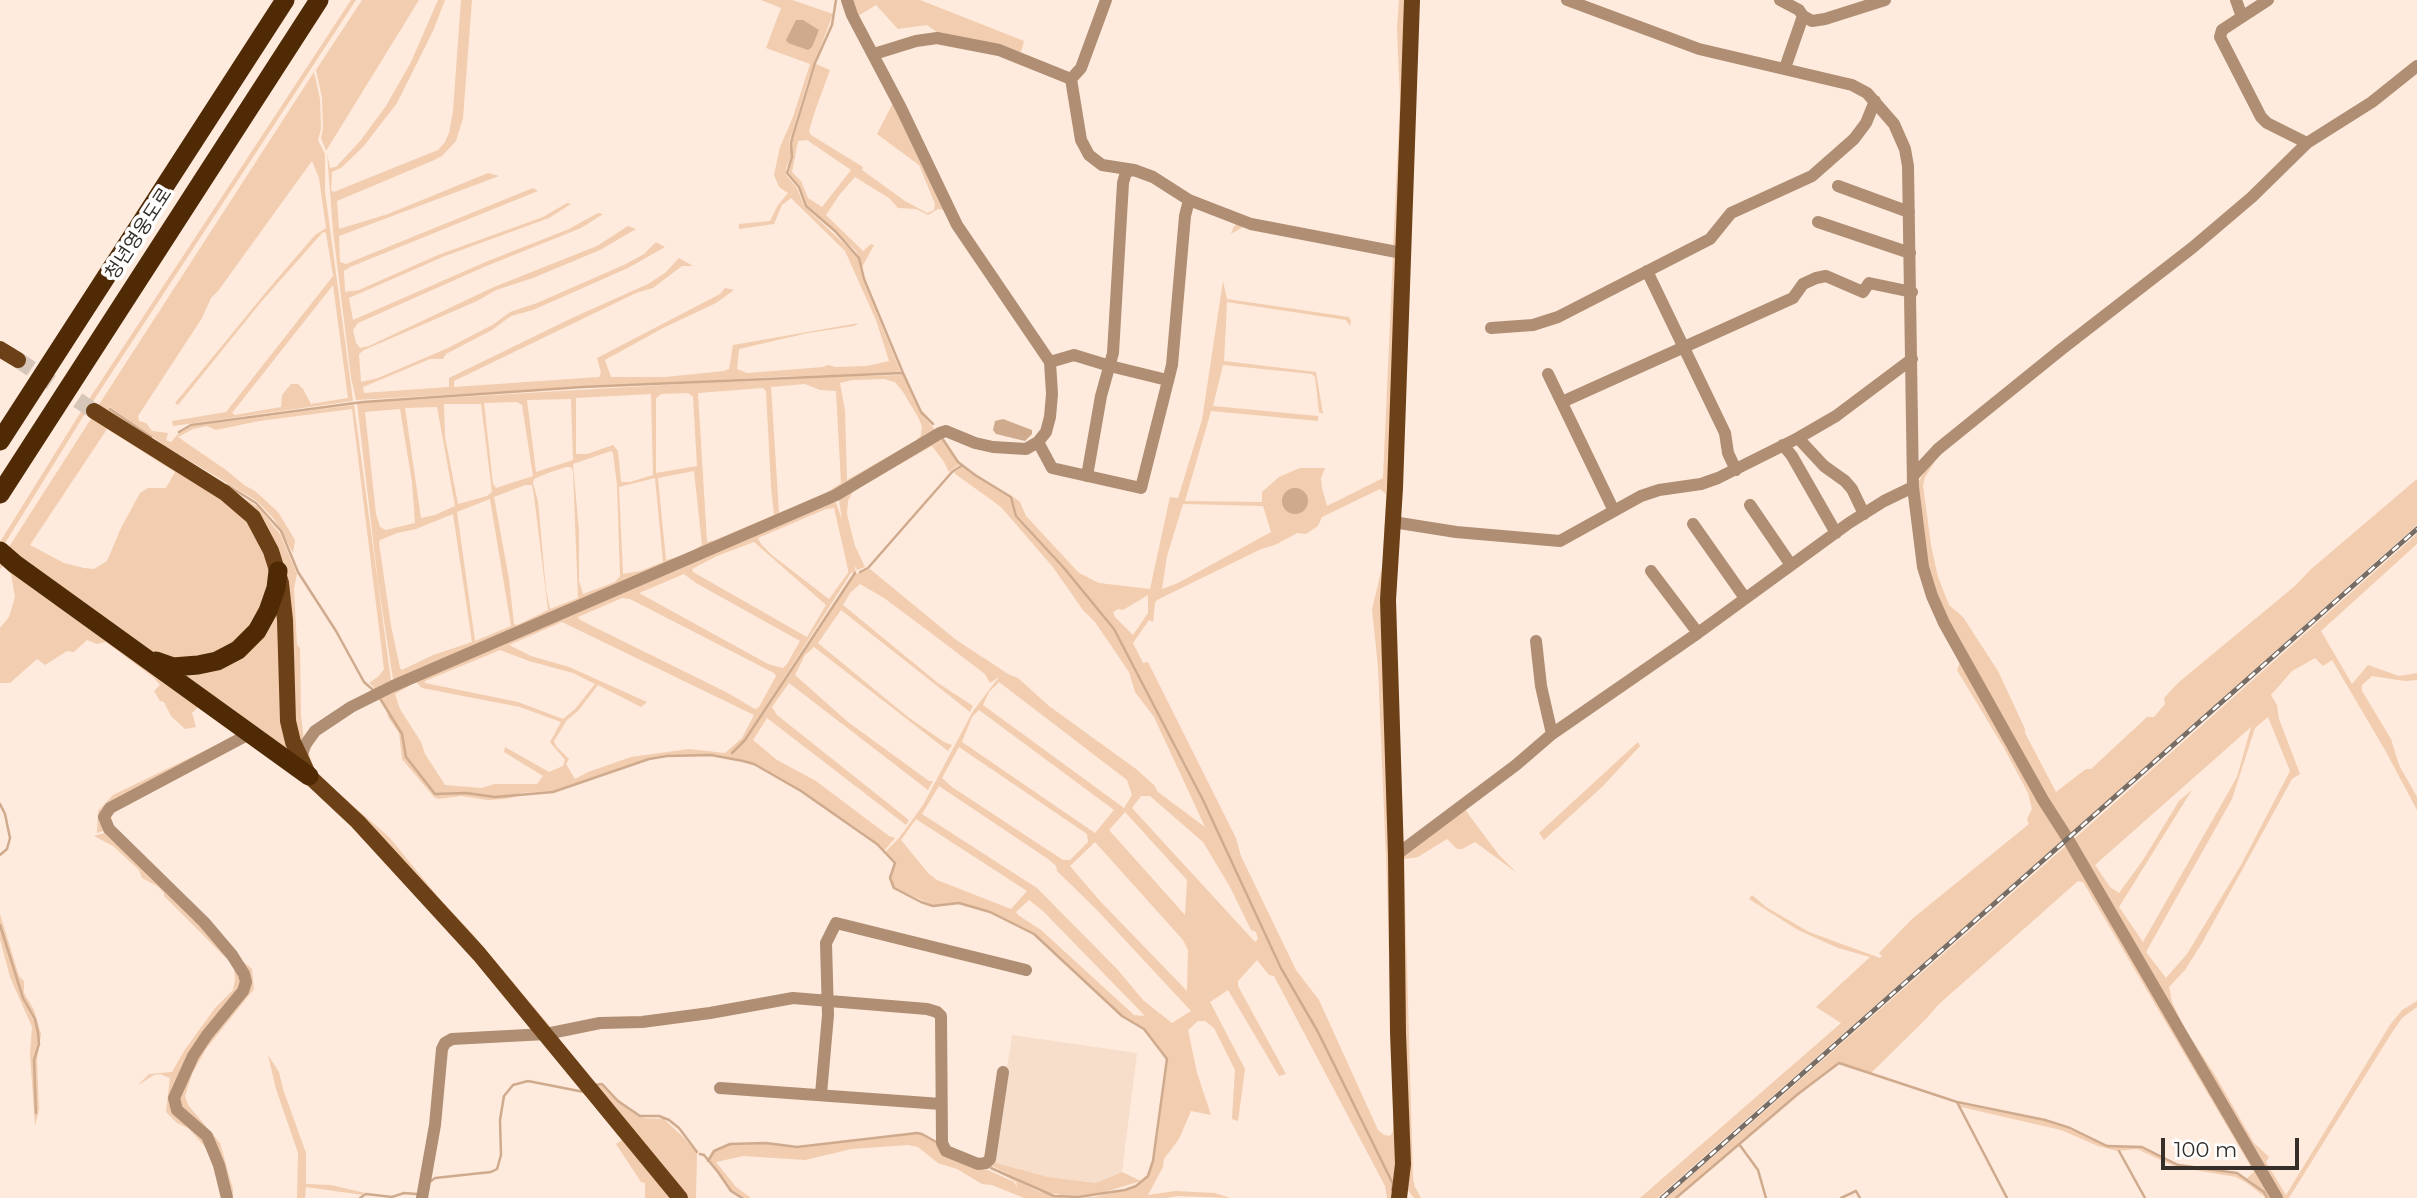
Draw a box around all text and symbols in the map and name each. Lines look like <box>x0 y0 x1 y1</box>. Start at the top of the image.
street label: 청년영웅도로 <box>101 184 177 284</box>
scale bar <box>2165 1124 2303 1168</box>
text: 100 m <box>2174 1137 2237 1162</box>

